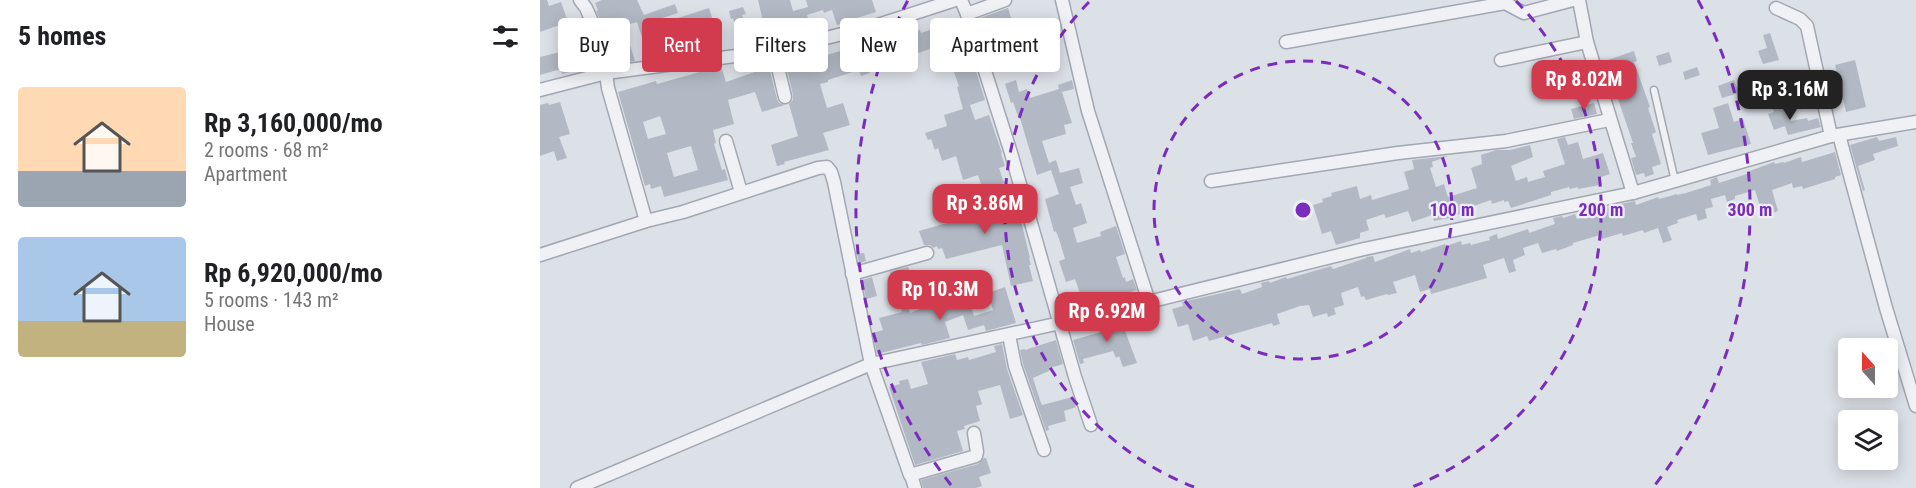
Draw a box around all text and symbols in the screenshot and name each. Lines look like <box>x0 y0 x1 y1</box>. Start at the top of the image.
chip: Buy <box>558 18 630 72</box>
chip: Rent <box>642 18 722 72</box>
chip: Filters <box>734 18 828 72</box>
chip: New <box>840 18 918 72</box>
chip: Apartment <box>930 18 1060 72</box>
icon: filters <box>489 20 522 53</box>
text: 5 homes <box>18 21 106 51</box>
pin: Rp 8.02M <box>1522 60 1646 111</box>
text: Rp 8.02M <box>1546 67 1622 91</box>
pin: Rp 3.16M <box>1728 70 1852 121</box>
text: Rp 3.16M <box>1752 77 1828 101</box>
text: Rp 3,160,000/mo <box>204 108 383 138</box>
icon: home <box>66 111 138 183</box>
text: 2 rooms · 68 m² <box>204 138 329 162</box>
text: Apartment <box>204 162 288 186</box>
pin: Rp 3.86M <box>923 184 1047 235</box>
text: Rp 3.86M <box>947 191 1023 215</box>
text: 100 m <box>1430 199 1474 220</box>
text: 200 m <box>1579 199 1623 220</box>
text: 300 m <box>1728 199 1772 220</box>
centre of rings <box>1293 200 1313 220</box>
text: Rp 6,920,000/mo <box>204 258 383 288</box>
icon: home <box>66 261 138 333</box>
pin: Rp 10.3M <box>878 270 1002 321</box>
text: Rp 10.3M <box>902 277 978 301</box>
text: 5 rooms · 143 m² <box>204 288 339 312</box>
pin: Rp 6.92M <box>1045 292 1169 343</box>
text: Rp 6.92M <box>1069 299 1145 323</box>
text: House <box>204 312 255 336</box>
north arrow <box>1838 338 1898 398</box>
map controls <box>1838 338 1898 470</box>
button: layers <box>1838 410 1898 470</box>

